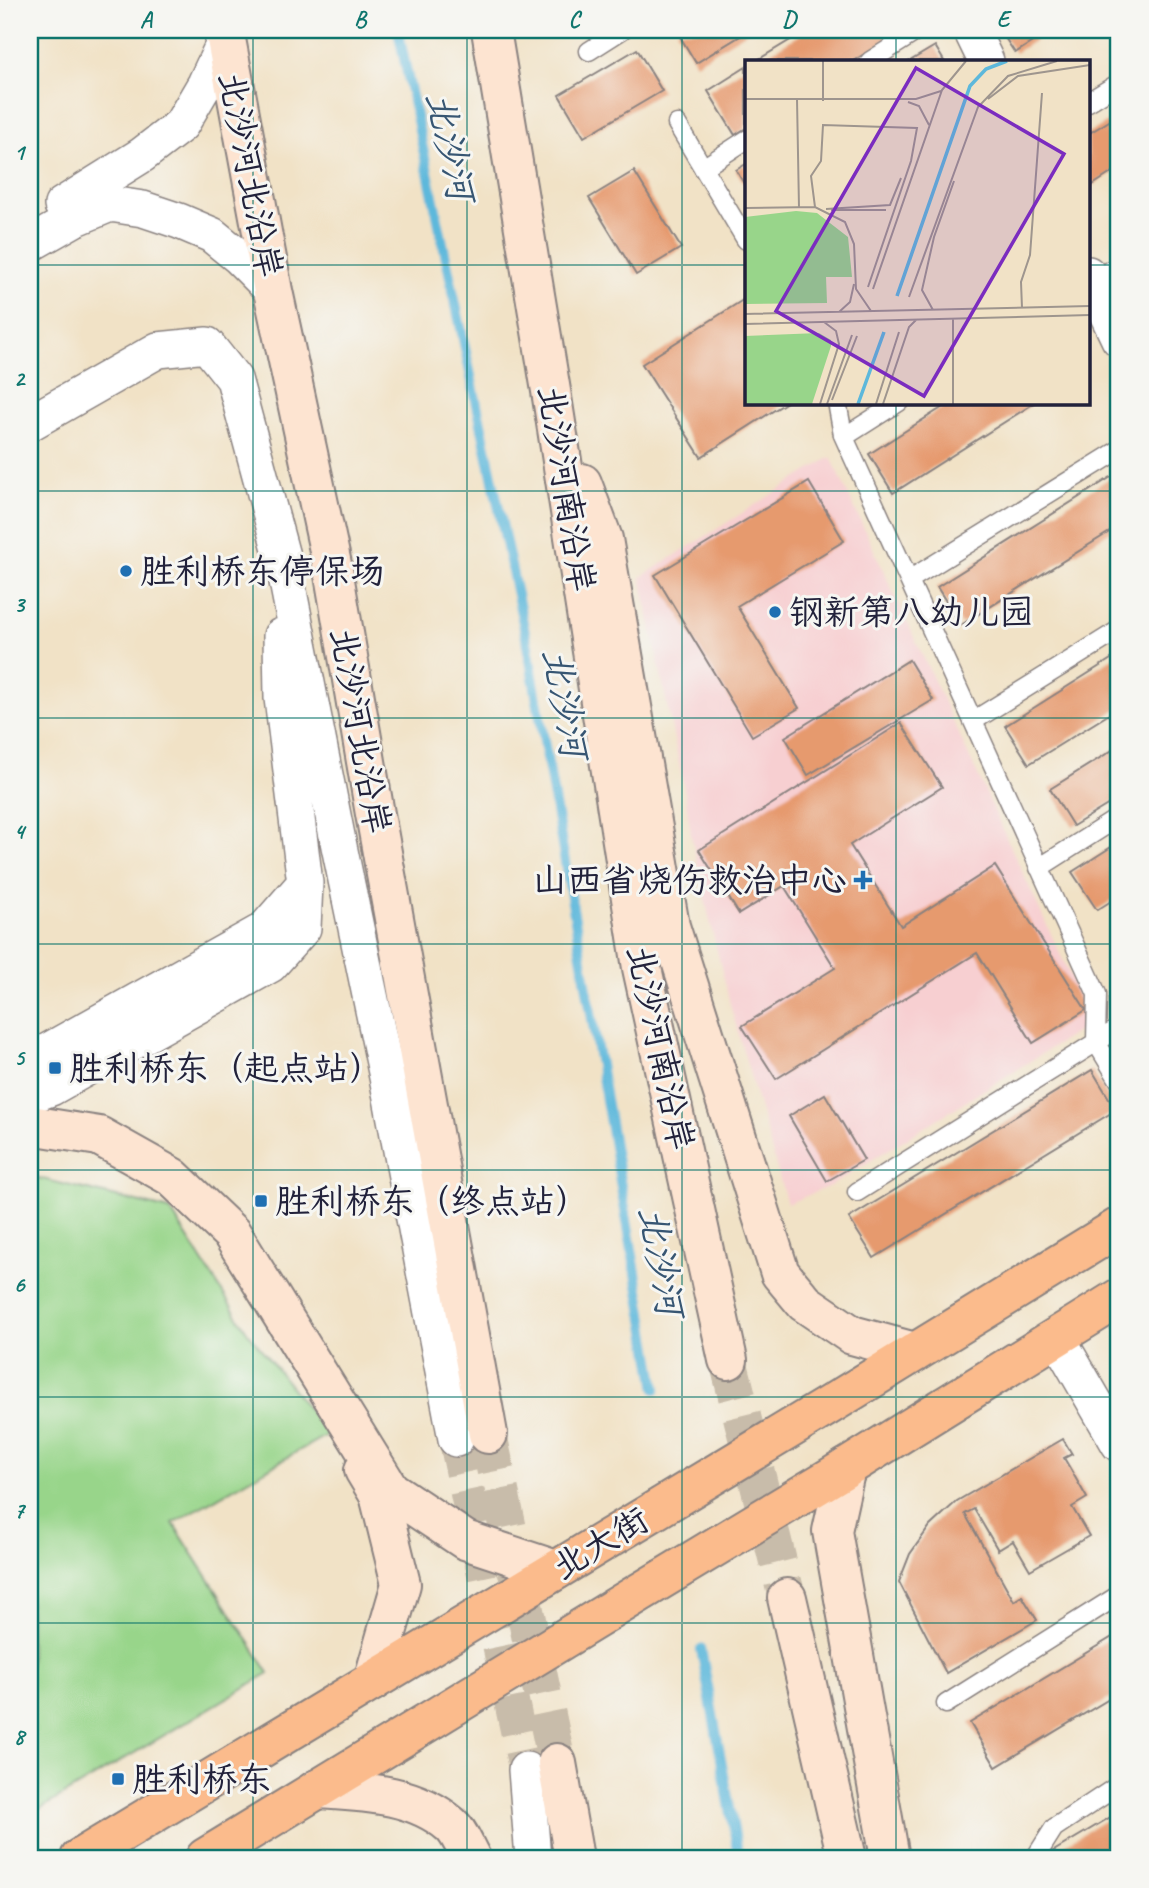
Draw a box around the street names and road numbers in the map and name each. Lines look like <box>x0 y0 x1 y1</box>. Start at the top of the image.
street label: 北沙河北沿岸 <box>208 68 293 282</box>
street label: 北沙河南沿岸 <box>528 382 605 596</box>
street label: 北沙河北沿岸 <box>320 624 401 838</box>
street label: 北沙河南沿岸 <box>617 941 704 1155</box>
street label: 北大街 <box>544 1497 657 1590</box>

